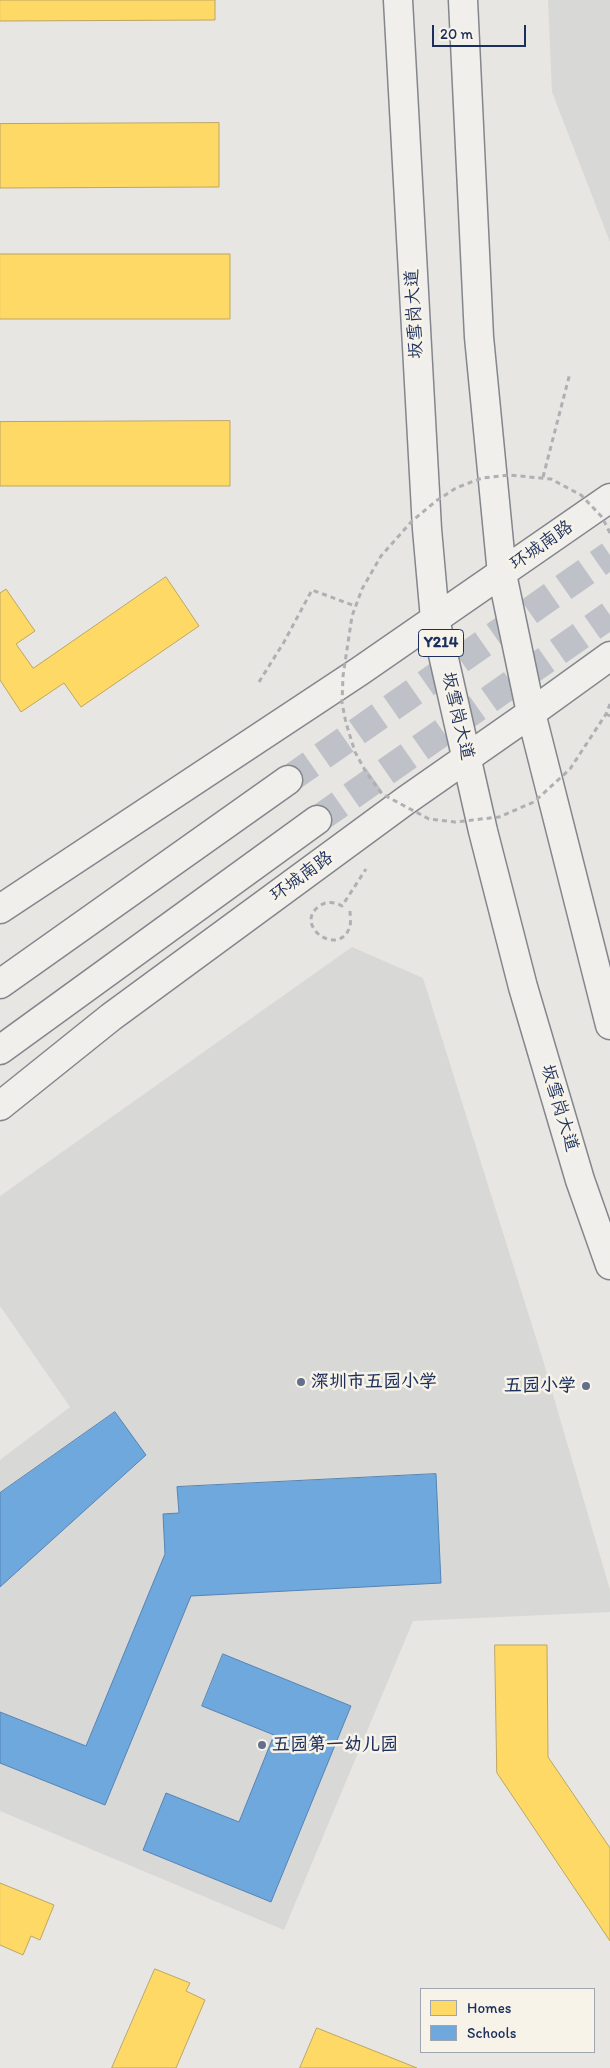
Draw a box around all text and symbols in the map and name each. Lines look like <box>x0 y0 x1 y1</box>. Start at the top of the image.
scale bar <box>435 15 529 47</box>
text: 20 m <box>440 25 473 43</box>
street label: 坂雪岗大道 <box>402 268 428 360</box>
street label: 环城南路 <box>506 517 578 575</box>
road number: Y214 <box>418 630 464 656</box>
street label: 坂雪岗大道 <box>436 670 478 762</box>
street label: 环城南路 <box>267 847 337 907</box>
street label: 坂雪岗大道 <box>536 1062 582 1154</box>
place label: 深圳市五园小学 <box>311 1371 437 1393</box>
place label: 五园小学 <box>504 1375 576 1397</box>
marker: 深圳市五园小学 <box>295 1376 307 1388</box>
marker: 五园小学 <box>580 1380 592 1392</box>
place label: 五园第一幼儿园 <box>272 1734 398 1756</box>
marker: 五园第一幼儿园 <box>256 1739 268 1751</box>
legend <box>420 1988 595 2053</box>
text: Homes <box>467 1999 511 2017</box>
text: Schools <box>467 2024 516 2042</box>

